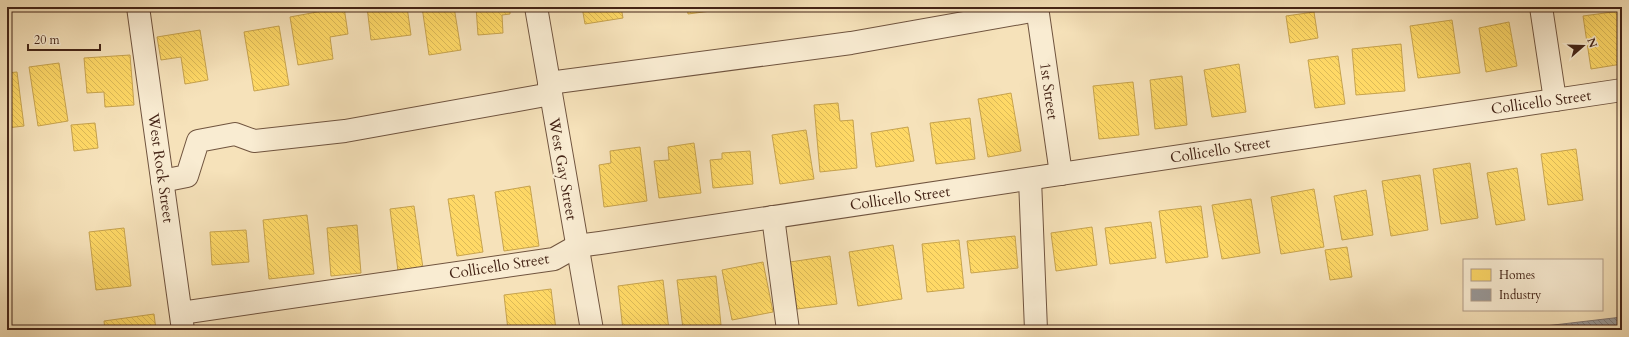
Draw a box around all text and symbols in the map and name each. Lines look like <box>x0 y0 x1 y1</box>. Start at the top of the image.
scale bar <box>28 26 100 52</box>
north arrow <box>1563 26 1603 66</box>
text: 20 m <box>34 32 61 48</box>
text: N <box>1583 36 1601 50</box>
street label: 1st Street <box>1035 61 1063 121</box>
street label: Collicello Street <box>1490 85 1593 119</box>
street label: West Rock Street <box>143 111 179 224</box>
street label: West Gay Street <box>544 115 582 222</box>
street label: Collicello Street <box>1169 132 1272 168</box>
street label: Collicello Street <box>849 181 952 215</box>
street label: Collicello Street <box>448 248 551 284</box>
legend <box>1463 259 1603 311</box>
text: Homes <box>1499 267 1535 283</box>
text: Industry <box>1499 287 1542 303</box>

